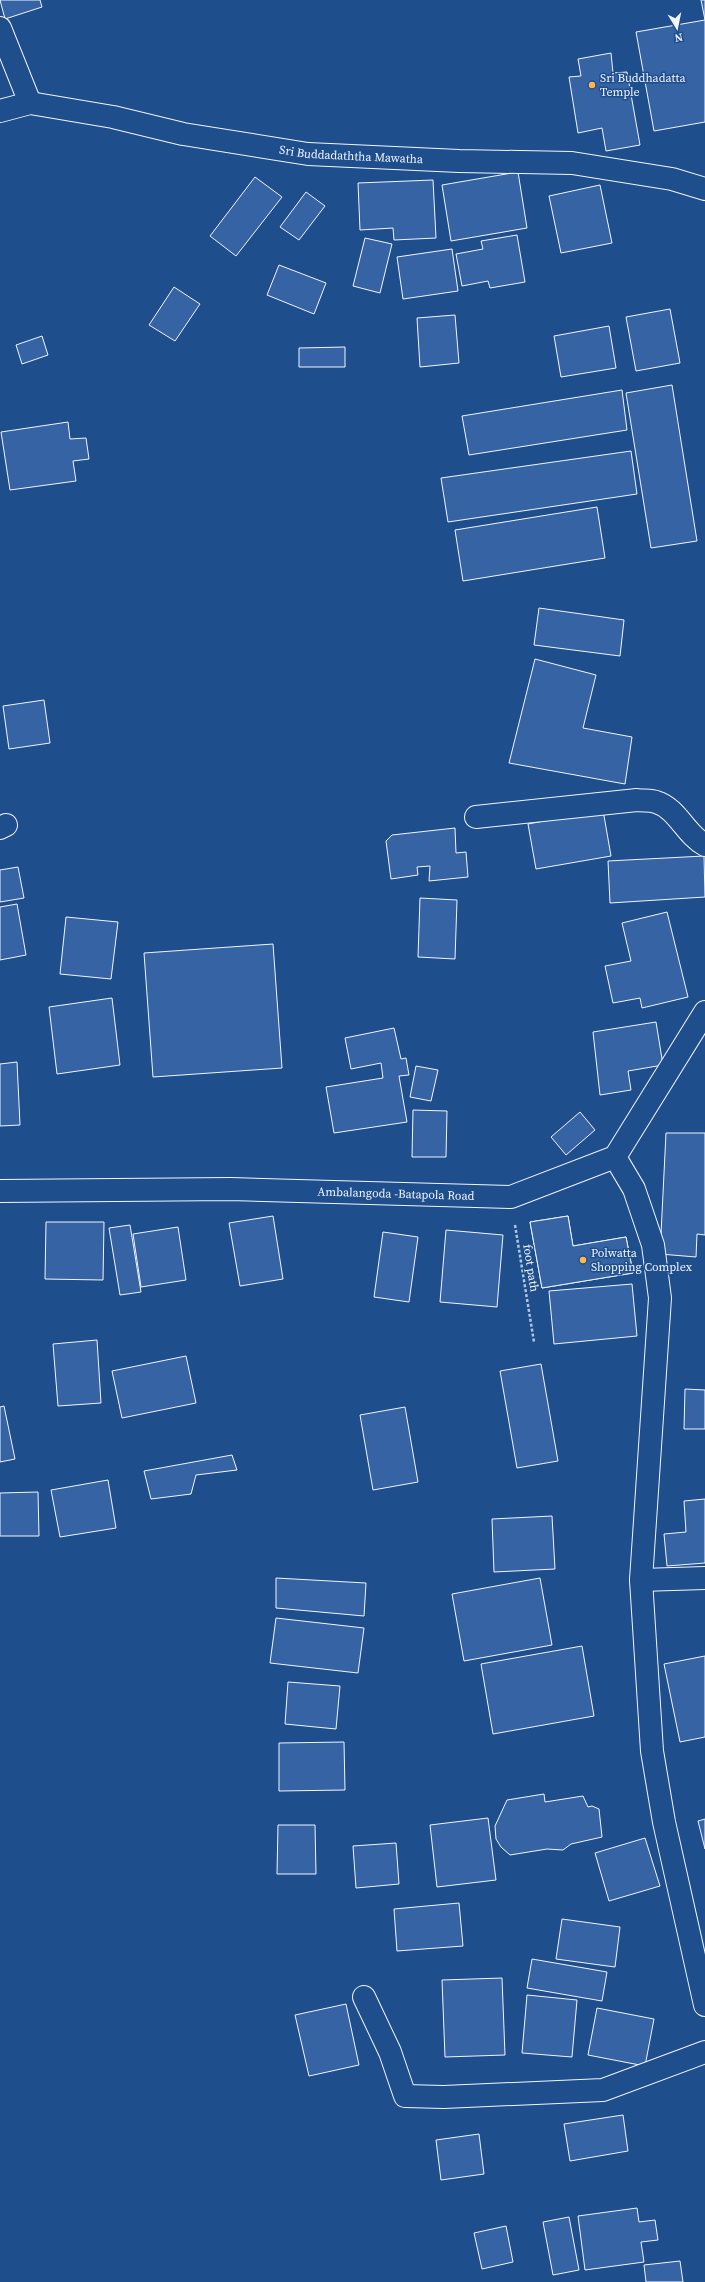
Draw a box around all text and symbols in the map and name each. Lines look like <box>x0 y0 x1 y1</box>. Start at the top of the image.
north arrow <box>657 8 697 48</box>
text: N <box>673 29 684 45</box>
place label: Sri Buddhadatta Temple <box>600 70 686 100</box>
marker: Sri Buddhadatta Temple <box>587 80 597 90</box>
street label: Sri Buddadaththa Mawatha <box>278 142 424 167</box>
street label: Ambalangoda -Batapola Road <box>317 1183 475 1204</box>
street label: foot path <box>519 1243 543 1293</box>
place label: Polwatta Shopping Complex <box>591 1245 693 1275</box>
marker: Polwatta Shopping Complex <box>578 1255 588 1265</box>

